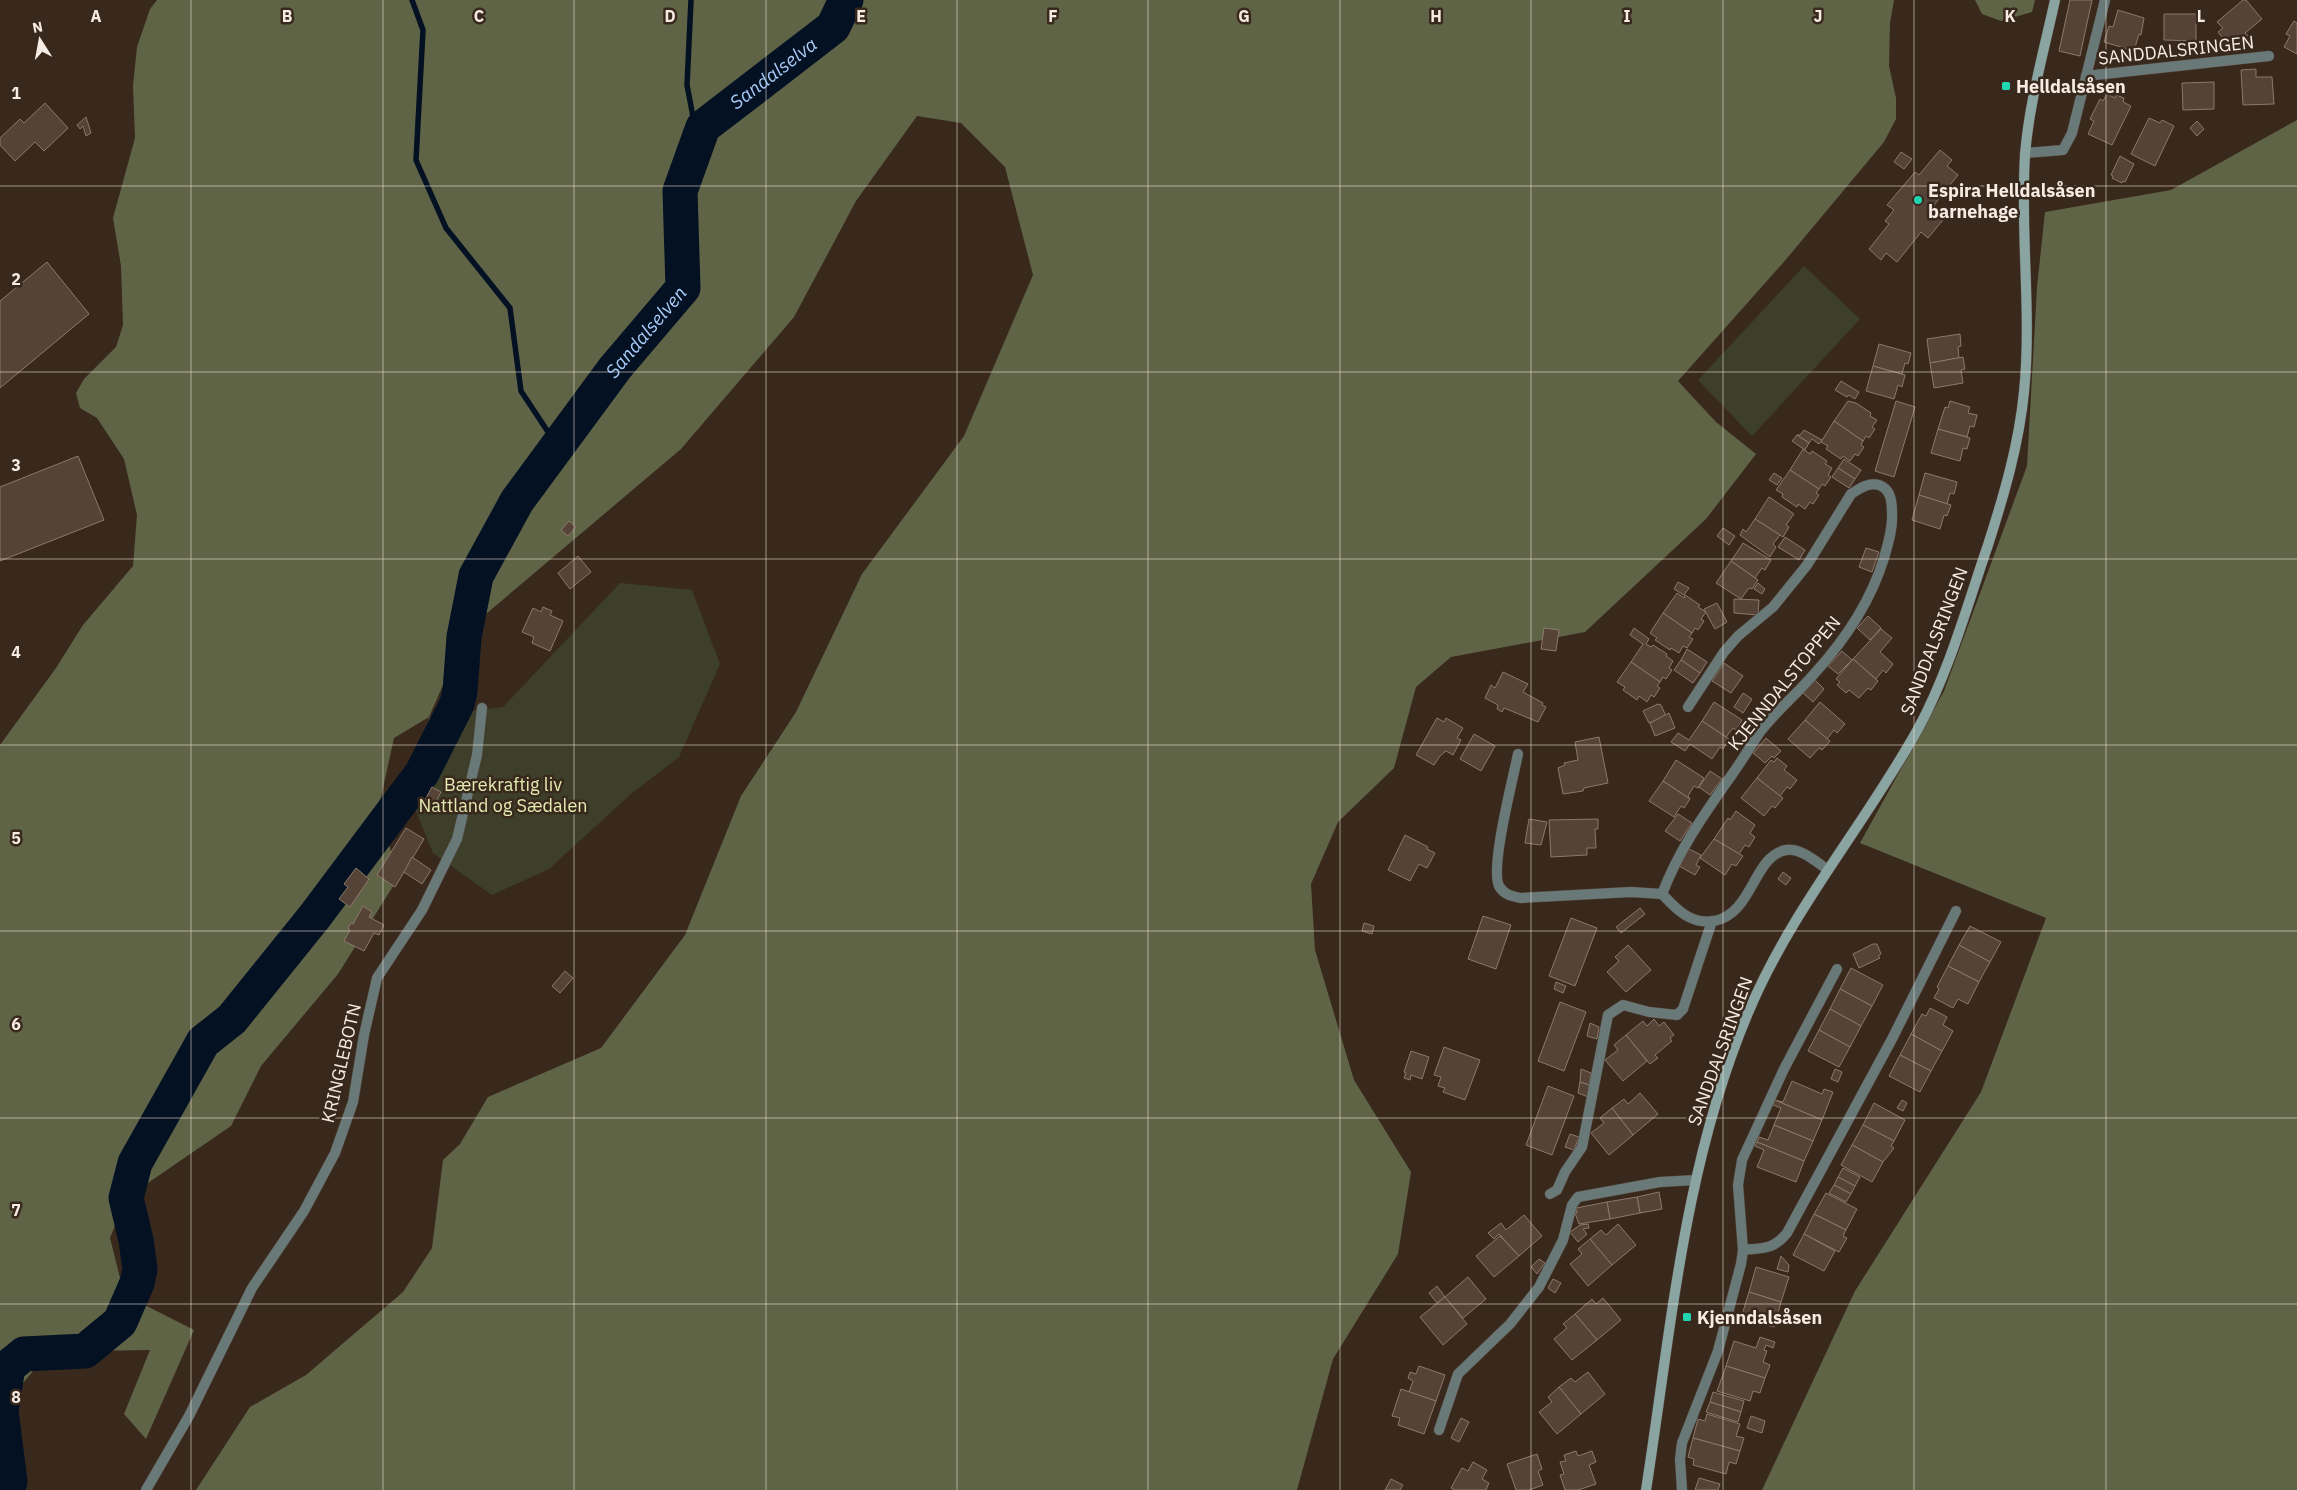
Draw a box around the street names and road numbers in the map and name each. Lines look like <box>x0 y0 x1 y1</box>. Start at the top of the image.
street label: SANDDALSRINGEN <box>2097 30 2255 70</box>
street label: SANDDALSRINGEN <box>1895 564 1973 718</box>
street label: KJENNDALSTOPPEN <box>1723 611 1845 755</box>
street label: SANDDALSRINGEN <box>1682 973 1758 1129</box>
street label: KRINGLEBOTN <box>316 1001 366 1125</box>

